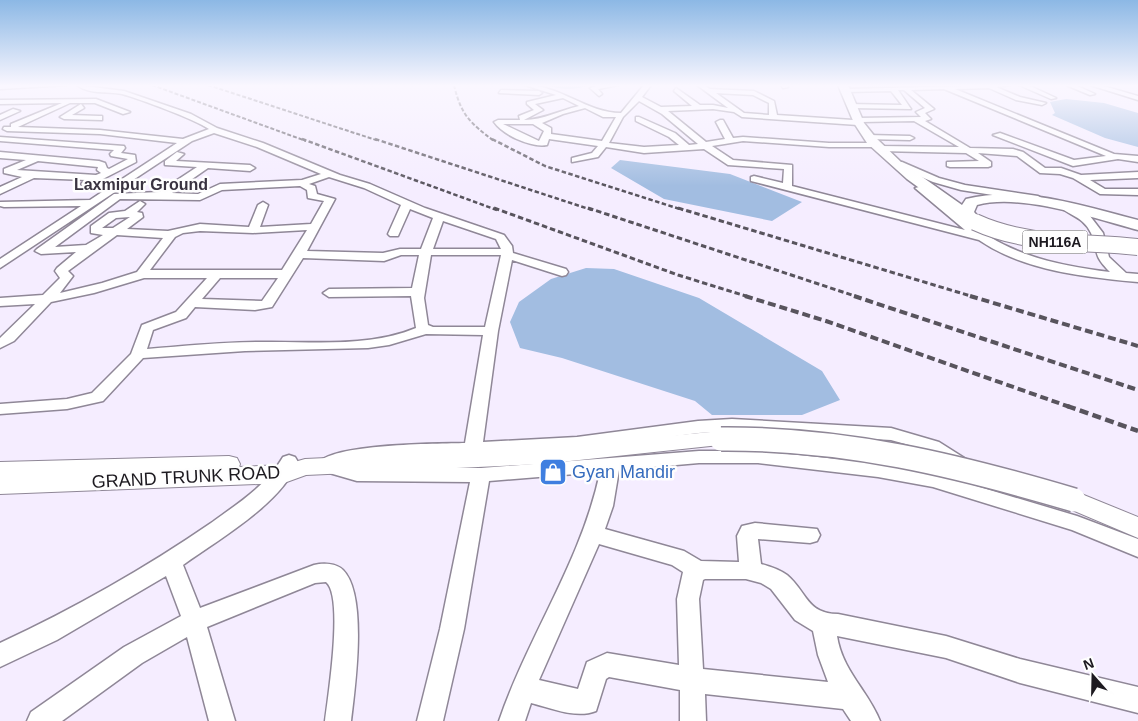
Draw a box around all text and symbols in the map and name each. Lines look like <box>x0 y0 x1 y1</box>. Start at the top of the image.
district label: Laxmipur Ground <box>74 176 208 193</box>
road number: NH116A <box>1022 230 1088 253</box>
shop icon: Gyan Mandir <box>538 457 568 487</box>
street label: GRAND TRUNK ROAD <box>91 462 281 492</box>
place label: Gyan Mandir <box>572 462 675 482</box>
north arrow <box>1068 651 1118 701</box>
text: N <box>1081 655 1096 673</box>

